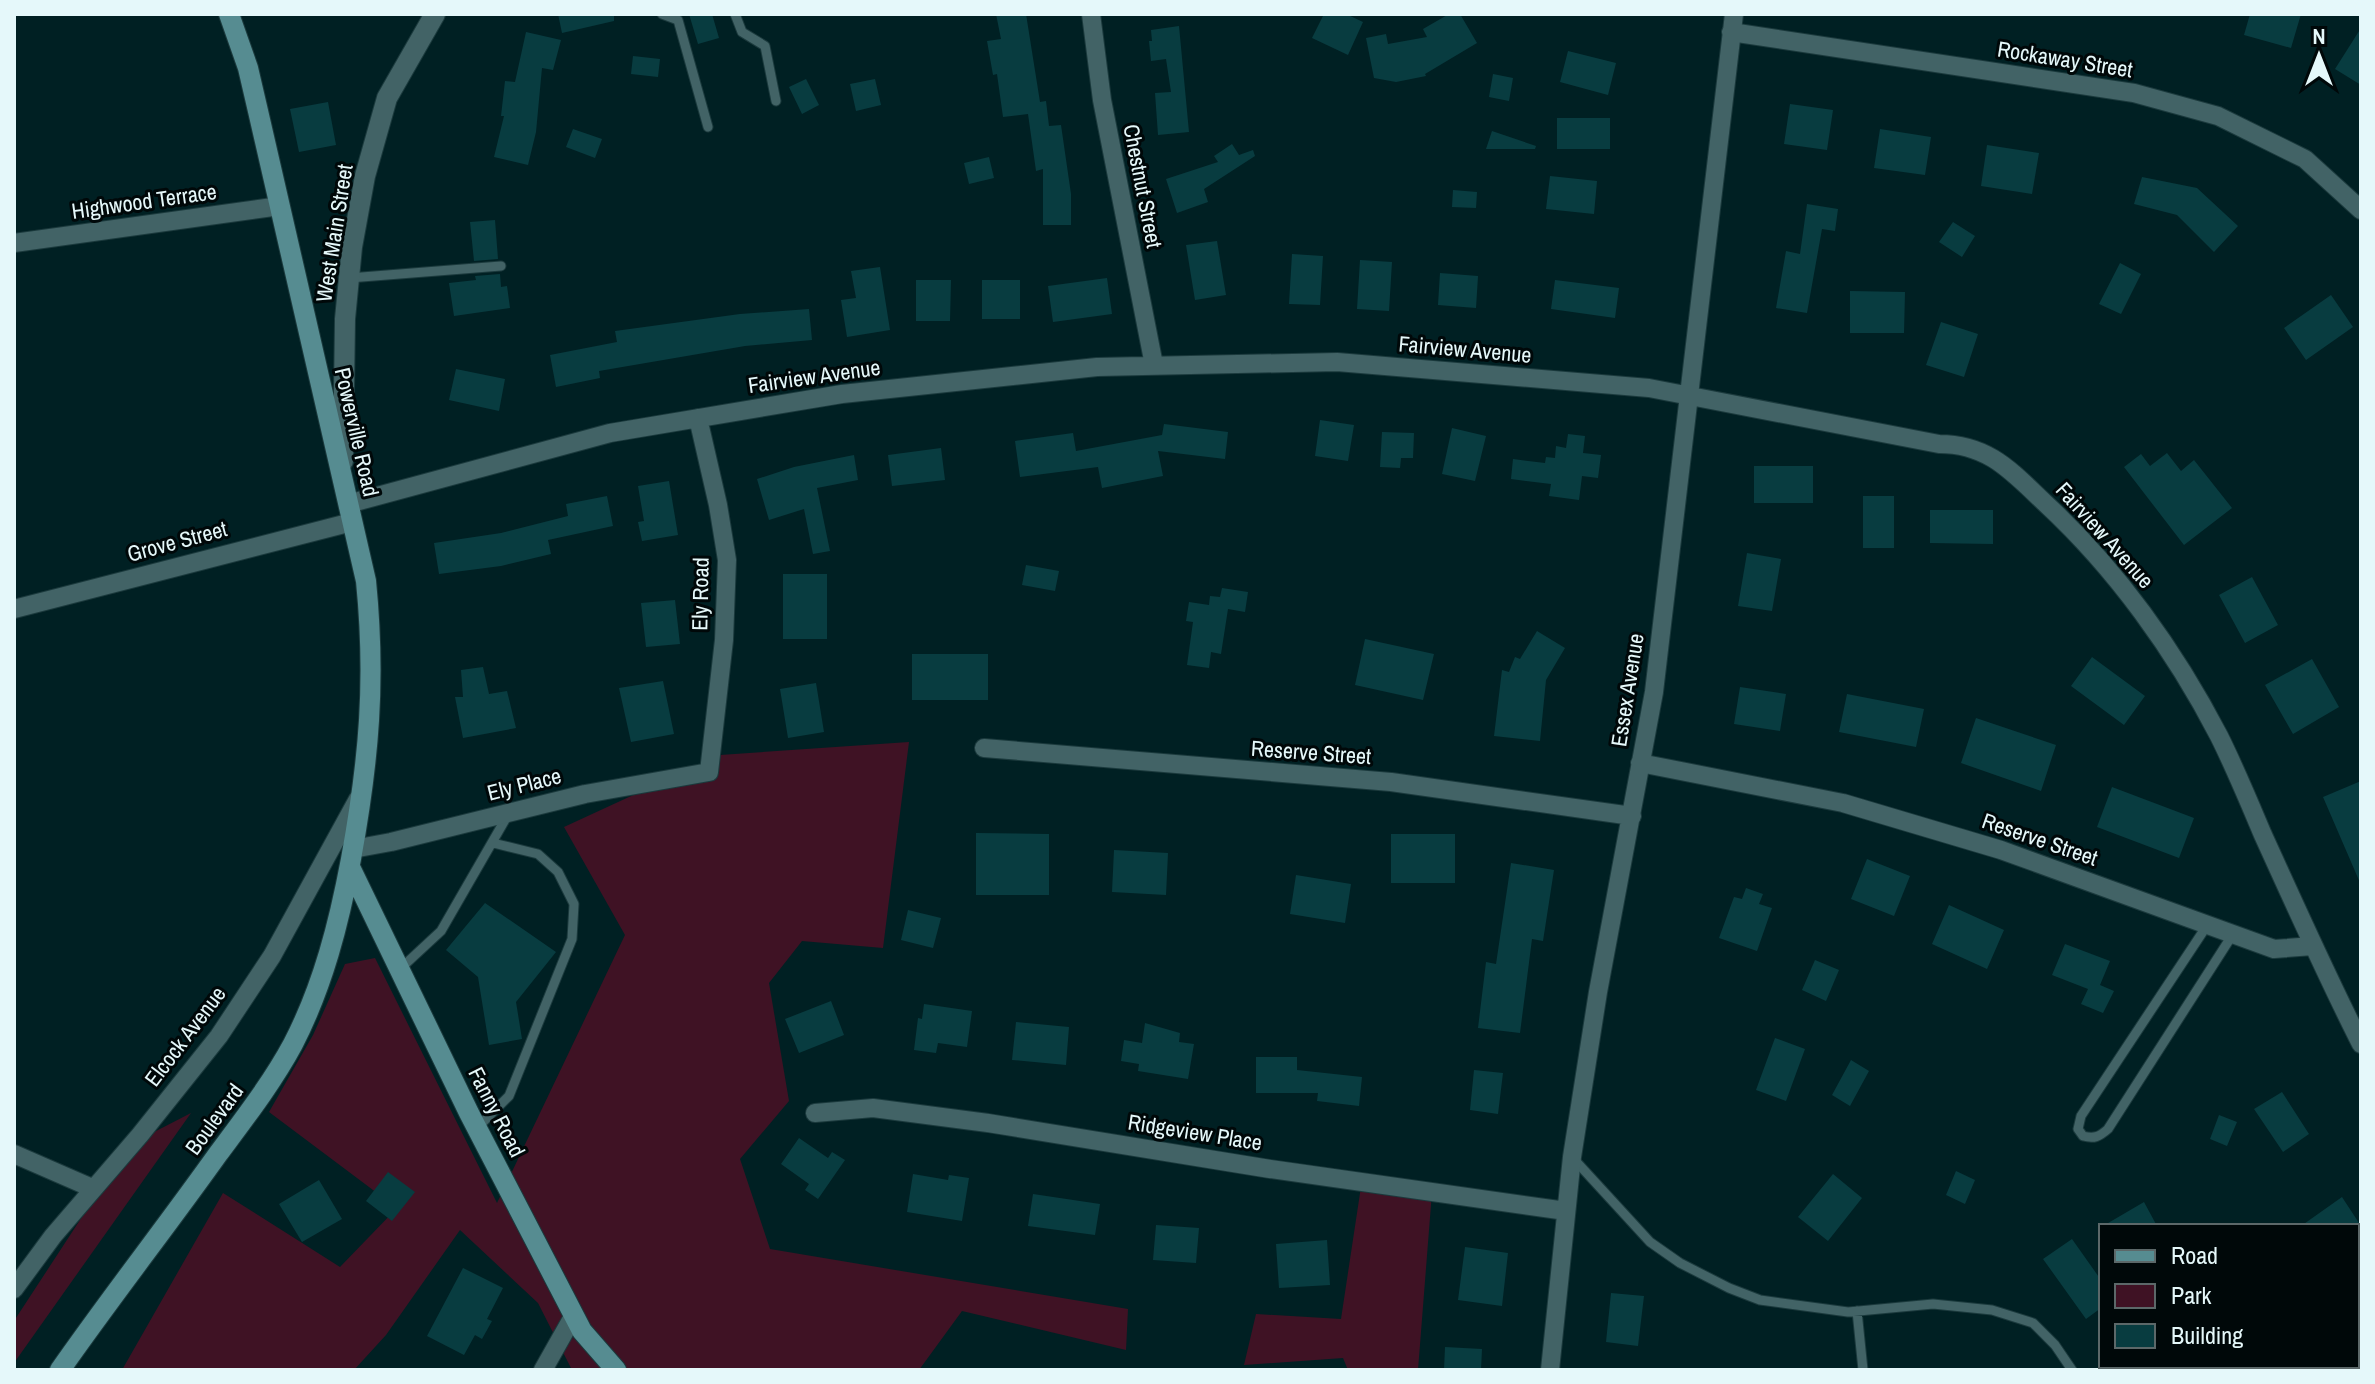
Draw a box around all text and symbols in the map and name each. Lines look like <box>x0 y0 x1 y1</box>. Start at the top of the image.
north arrow <box>2279 16 2359 96</box>
text: N <box>2312 21 2326 51</box>
street label: Rockaway Street <box>1995 34 2135 84</box>
street label: Chestnut Street <box>1116 122 1170 250</box>
street label: West Main Street <box>308 162 360 304</box>
street label: Highwood Terrace <box>70 176 218 226</box>
street label: Fairview Avenue <box>1397 328 1533 370</box>
street label: Fairview Avenue <box>746 352 882 400</box>
street label: Powerville Road <box>328 365 386 499</box>
street label: Fairview Avenue <box>2049 475 2161 595</box>
street label: Grove Street <box>124 513 230 569</box>
street label: Ely Road <box>684 557 716 631</box>
street label: Essex Avenue <box>1603 631 1651 749</box>
street label: Reserve Street <box>1250 733 1372 771</box>
street label: Ely Place <box>484 760 564 808</box>
street label: Reserve Street <box>1978 805 2102 873</box>
street label: Elcock Avenue <box>138 980 232 1092</box>
street label: Fanny Road <box>462 1062 532 1162</box>
street label: Boulevard <box>178 1077 250 1161</box>
street label: Ridgeview Place <box>1126 1107 1264 1157</box>
legend <box>2099 1224 2359 1368</box>
text: Road <box>2171 1239 2218 1271</box>
text: Park <box>2171 1279 2212 1311</box>
text: Building <box>2171 1319 2243 1351</box>

